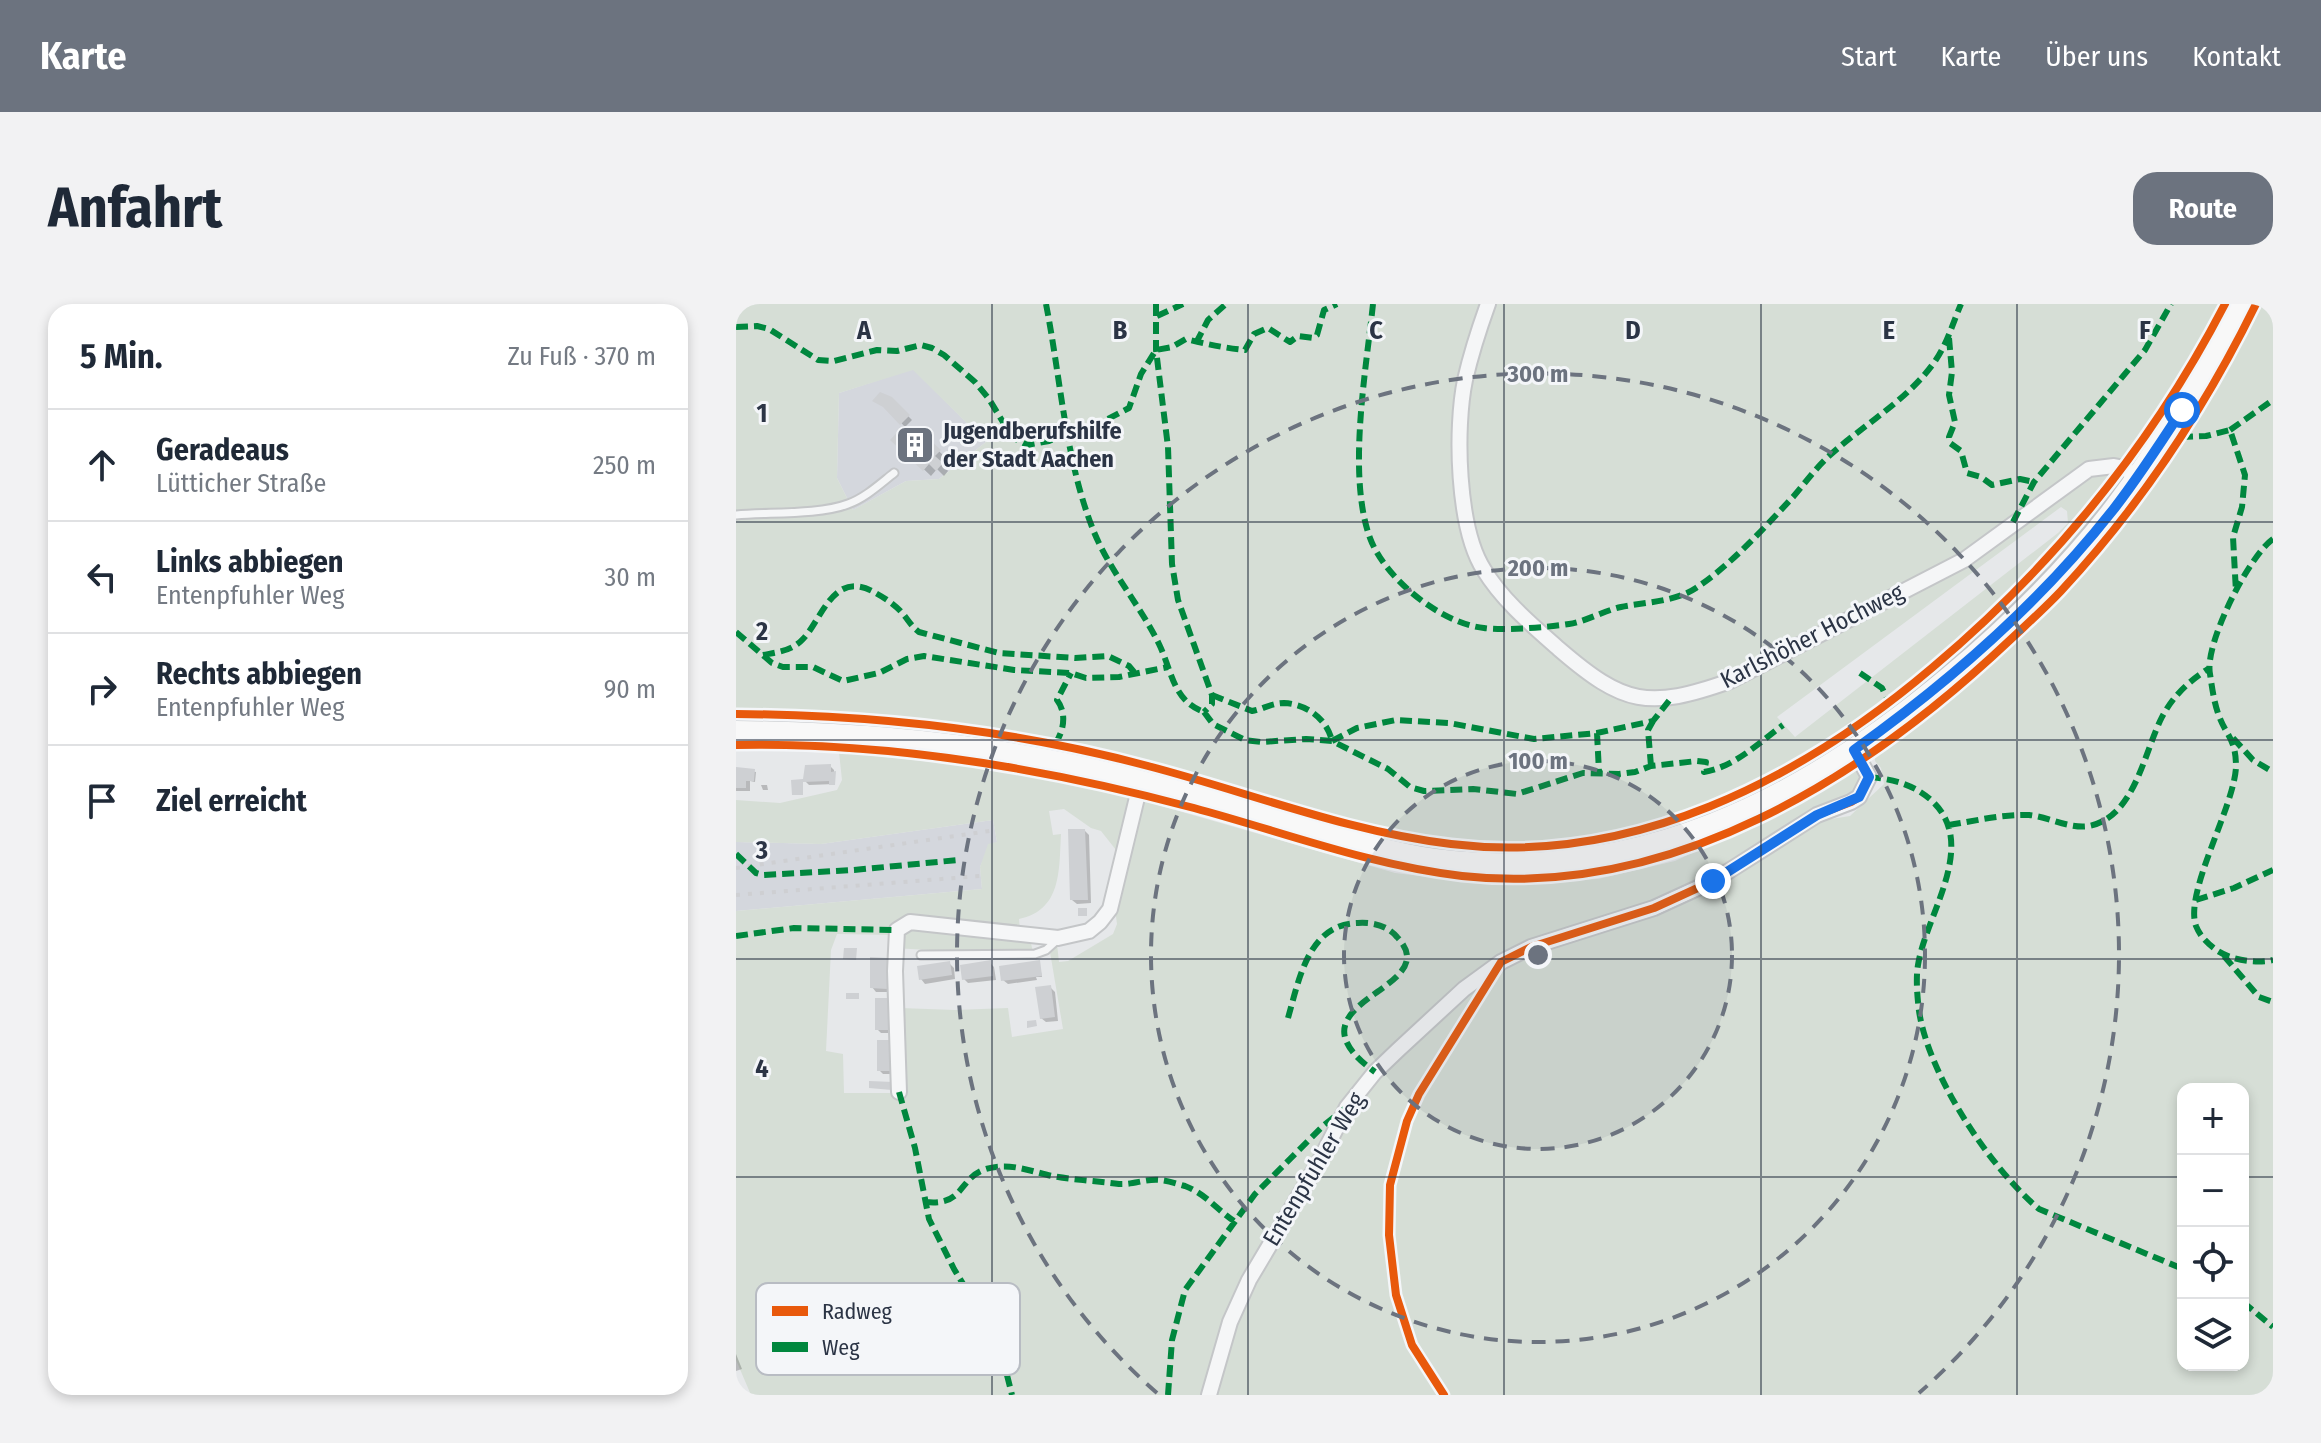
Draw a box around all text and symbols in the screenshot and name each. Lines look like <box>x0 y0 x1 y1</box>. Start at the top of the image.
text: Karte <box>40 33 127 79</box>
text: Start <box>1841 40 1897 73</box>
text: Karte <box>1941 40 2001 73</box>
text: Über uns <box>2045 40 2148 73</box>
text: Kontakt <box>2192 40 2281 73</box>
button: Route <box>2133 172 2273 245</box>
text: Anfahrt <box>48 175 222 242</box>
text: A <box>856 315 872 346</box>
text: B <box>1113 315 1128 346</box>
text: C <box>1369 315 1383 346</box>
text: D <box>1625 315 1641 346</box>
text: E <box>1883 315 1895 346</box>
text: F <box>2139 315 2151 346</box>
text: 5 Min. <box>80 336 163 377</box>
text: Zu Fuß · 370 m <box>507 341 656 372</box>
text: 300 m <box>1507 360 1568 388</box>
route start <box>2164 392 2200 428</box>
text: 1 <box>757 398 768 429</box>
place label: Jugendberufshilfe der Stadt Aachen <box>942 417 1122 473</box>
building icon: Jugendberufshilfe der Stadt Aachen <box>894 424 936 466</box>
text: Geradeaus <box>156 432 289 468</box>
icon: ahead <box>80 443 124 487</box>
text: 250 m <box>593 450 656 481</box>
text: Lütticher Straße <box>156 468 326 499</box>
text: Links abbiegen <box>156 544 344 580</box>
text: 200 m <box>1507 554 1568 582</box>
icon: left <box>80 555 124 599</box>
text: 30 m <box>605 562 656 593</box>
street label: Karlshöher Hochweg <box>1716 577 1909 694</box>
text: Entenpfuhler Weg <box>156 580 344 611</box>
text: 2 <box>755 616 768 647</box>
text: Rechts abbiegen <box>156 656 362 692</box>
icon: right <box>80 667 124 711</box>
text: 90 m <box>604 674 656 705</box>
text: Entenpfuhler Weg <box>156 692 344 723</box>
text: 100 m <box>1508 747 1568 775</box>
icon: arrive <box>80 779 124 823</box>
text: Ziel erreicht <box>156 783 307 819</box>
text: 3 <box>755 835 768 866</box>
route end <box>1695 863 1731 899</box>
centre of rings <box>1524 941 1552 969</box>
text: 4 <box>755 1053 769 1084</box>
map controls <box>2177 1083 2249 1371</box>
button: + <box>2177 1083 2249 1155</box>
street label: Entenpfuhler Weg <box>1257 1087 1371 1251</box>
button: − <box>2177 1155 2249 1227</box>
button: locate <box>2177 1227 2249 1299</box>
legend <box>756 1283 1020 1375</box>
text: Radweg <box>822 1298 893 1325</box>
button: layers <box>2177 1299 2249 1371</box>
text: Weg <box>822 1334 860 1361</box>

